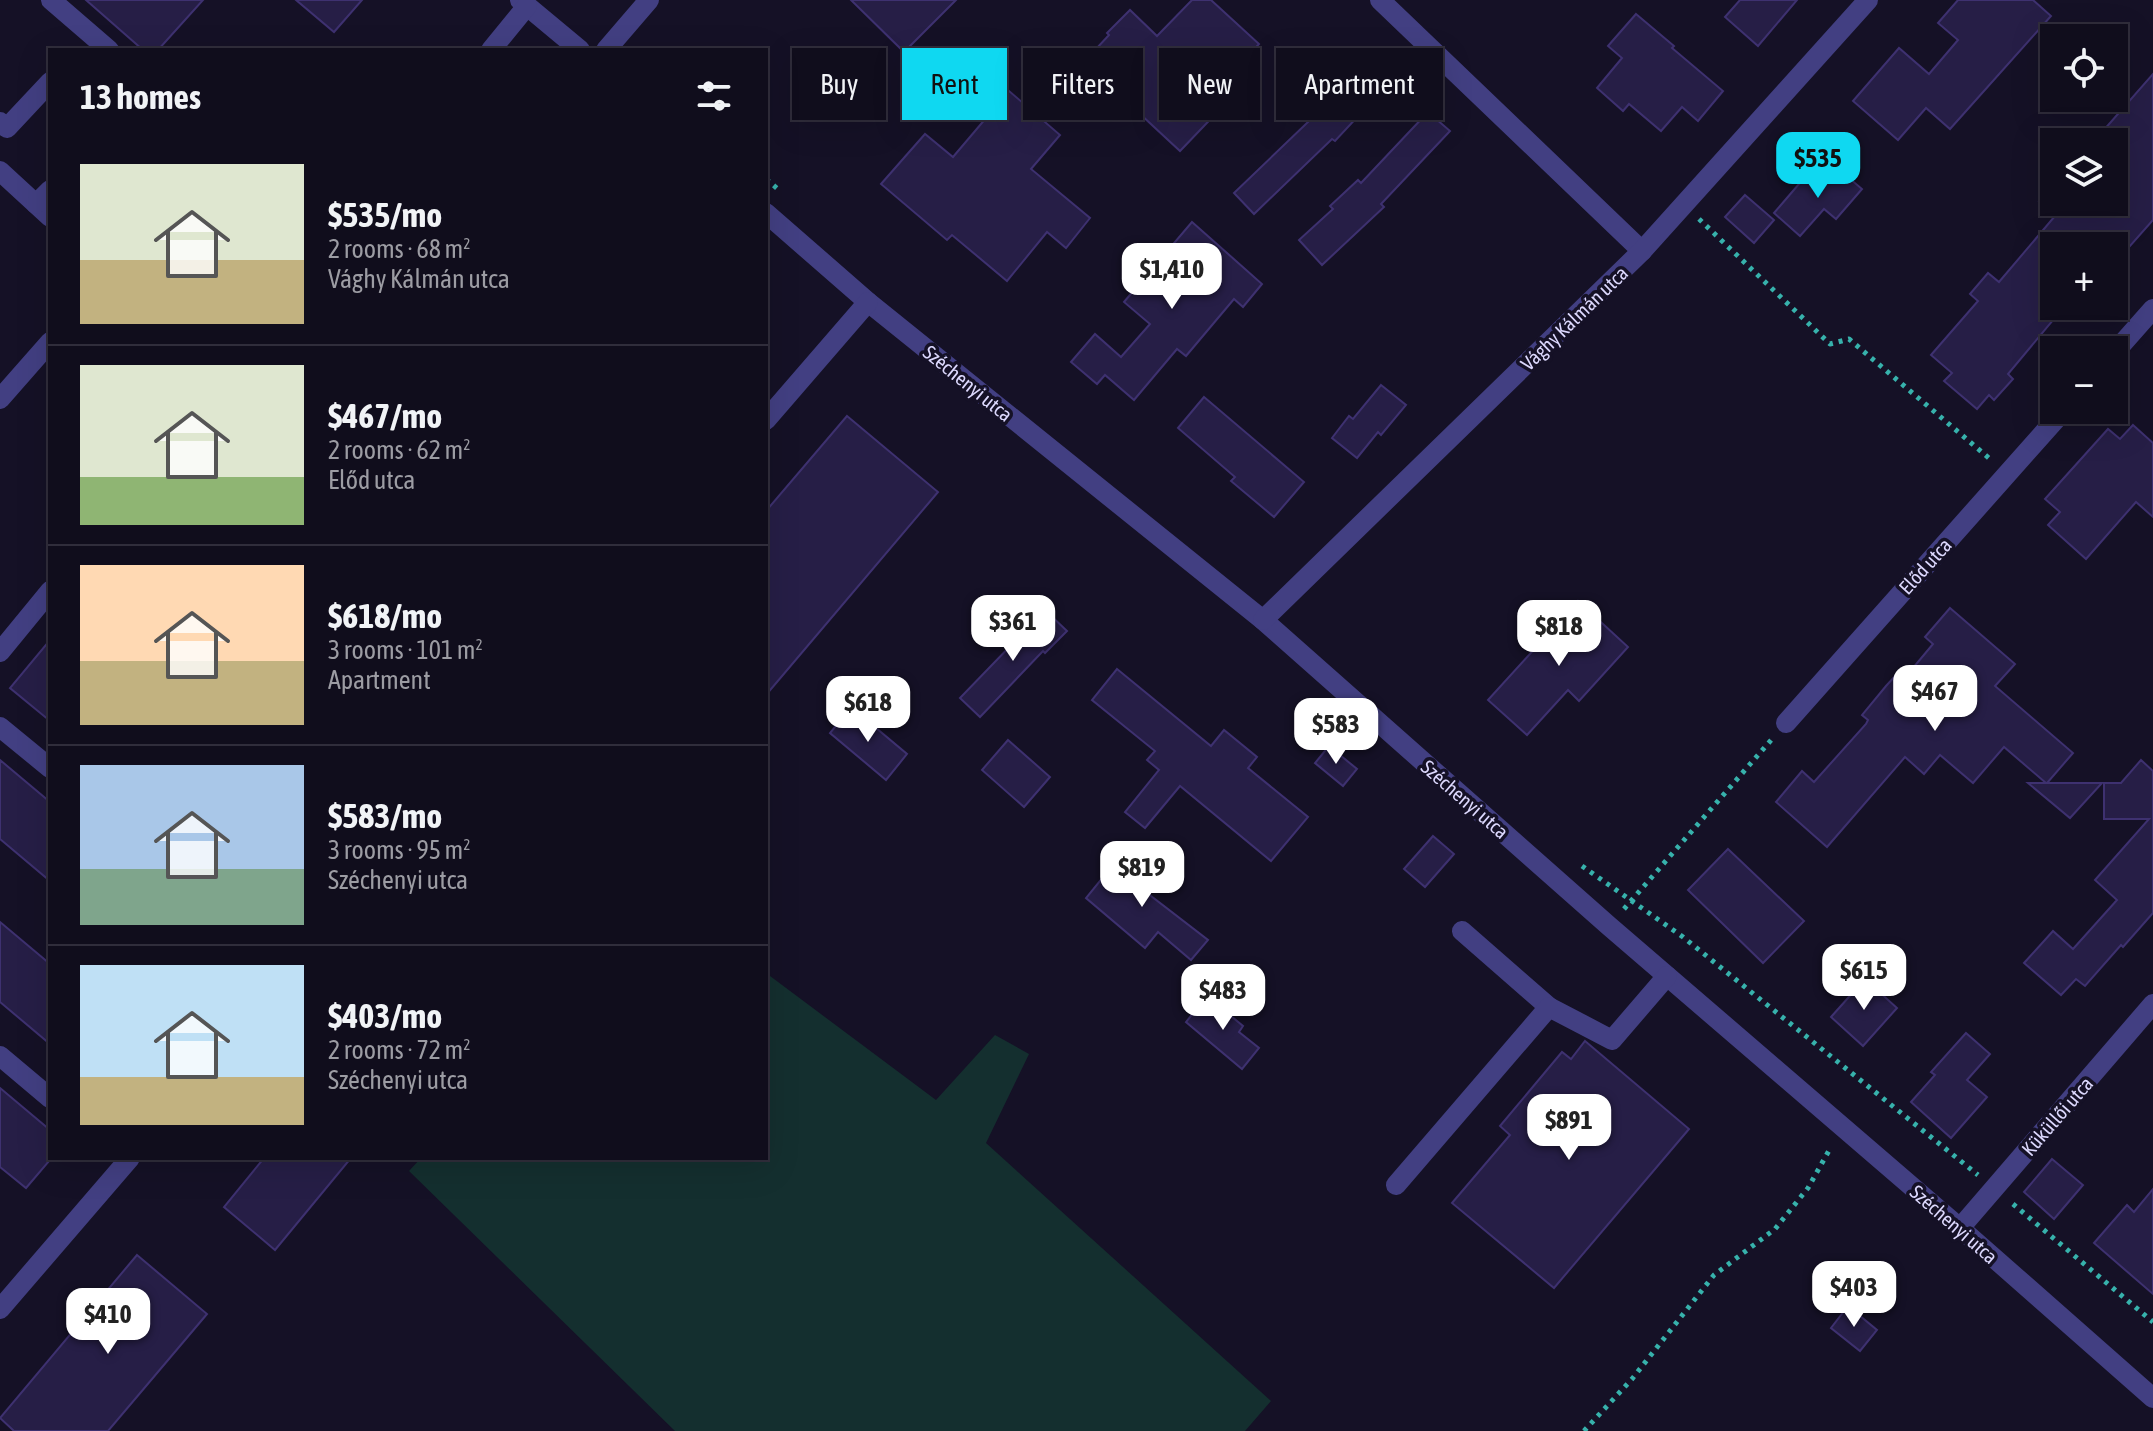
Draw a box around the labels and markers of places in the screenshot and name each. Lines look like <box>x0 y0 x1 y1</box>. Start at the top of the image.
pin: $535 <box>1771 132 1865 200</box>
pin: $1,410 <box>1107 243 1237 311</box>
pin: $361 <box>966 595 1060 663</box>
pin: $818 <box>1512 600 1606 668</box>
pin: $467 <box>1888 665 1982 733</box>
pin: $618 <box>821 676 915 744</box>
pin: $583 <box>1289 698 1383 766</box>
pin: $819 <box>1095 841 1189 909</box>
pin: $615 <box>1817 944 1911 1012</box>
pin: $483 <box>1176 964 1270 1032</box>
pin: $891 <box>1522 1094 1616 1162</box>
pin: $403 <box>1807 1261 1901 1329</box>
pin: $410 <box>61 1288 155 1356</box>

